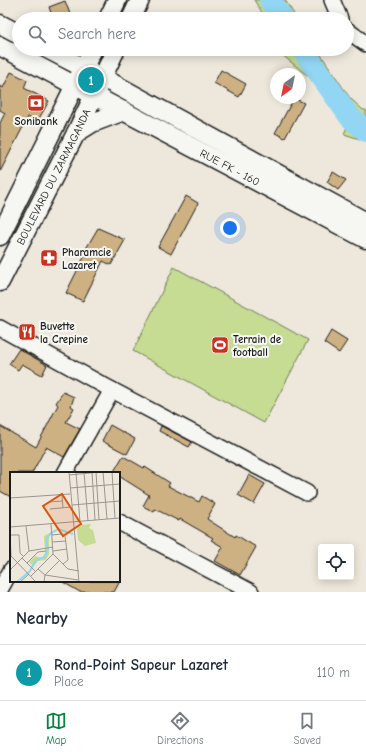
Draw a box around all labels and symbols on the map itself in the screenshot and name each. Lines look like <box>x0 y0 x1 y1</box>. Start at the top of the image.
pin: 1 <box>78 65 104 95</box>
north arrow <box>270 68 306 104</box>
bank icon: Sonibank <box>26 93 46 113</box>
street label: BOULEVARD DU ZARMAGANDA <box>14 106 94 247</box>
place label: Sonibank <box>14 115 58 128</box>
street label: RUE FK - 160 <box>198 147 262 189</box>
your location <box>220 218 240 238</box>
place label: Pharamcie Lazaret <box>62 246 112 272</box>
pharmacy icon: Pharamcie Lazaret <box>39 248 59 268</box>
place label: Buvette la Crepine <box>40 320 89 346</box>
restaurant icon: Buvette la Crepine <box>17 322 37 342</box>
place label: Terrain de football <box>232 333 282 359</box>
sports icon: Terrain de football <box>210 335 230 355</box>
inset map <box>10 472 120 582</box>

